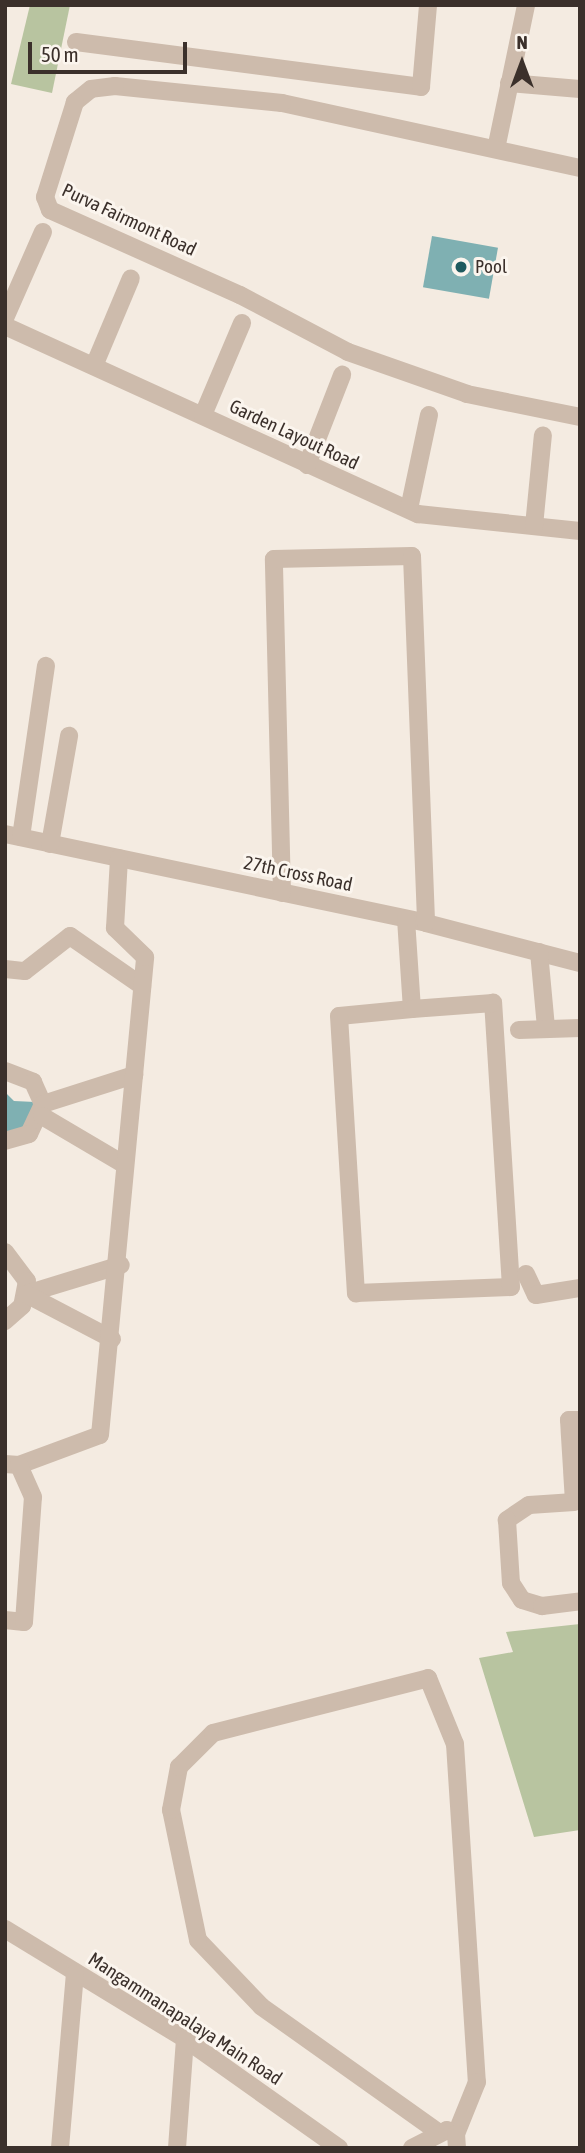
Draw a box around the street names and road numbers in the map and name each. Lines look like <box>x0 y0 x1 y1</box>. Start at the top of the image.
street label: Purva Fairmont Road <box>58 179 200 261</box>
street label: Garden Layout Road <box>226 395 362 475</box>
street label: 27th Cross Road <box>242 851 354 897</box>
street label: Mangammanapalaya Main Road <box>84 1948 286 2090</box>

